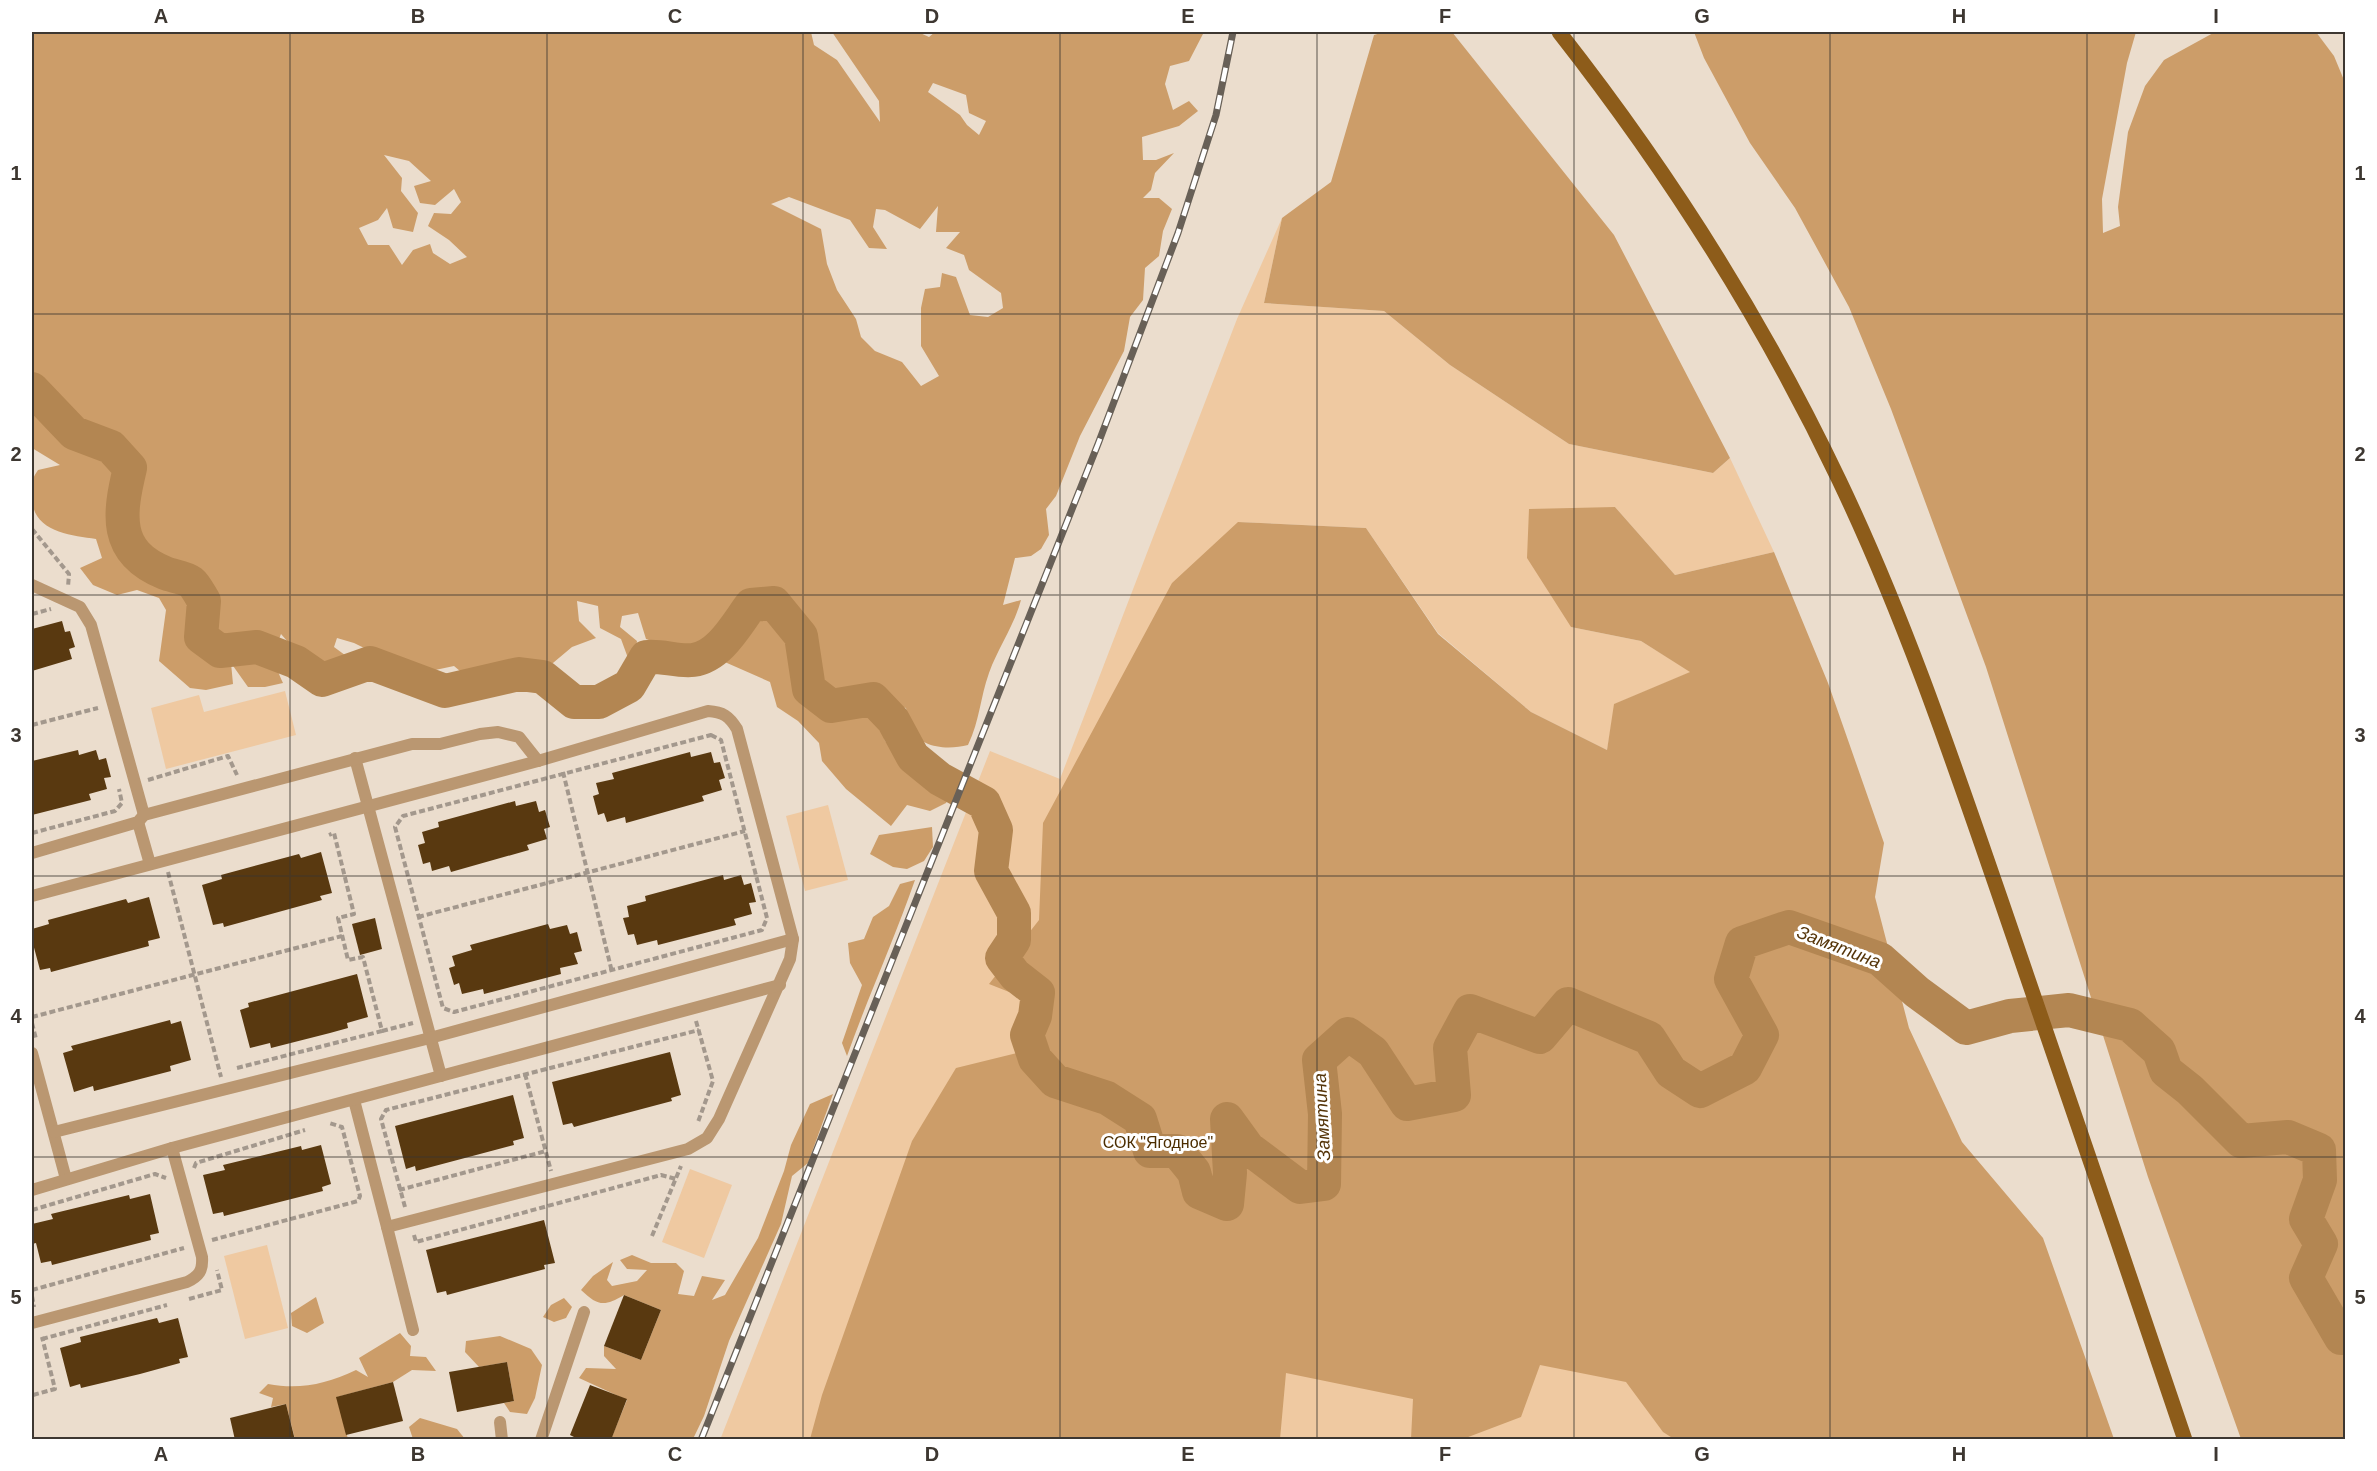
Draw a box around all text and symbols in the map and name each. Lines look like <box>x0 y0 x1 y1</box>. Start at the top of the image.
text: A <box>154 5 168 27</box>
text: B <box>411 5 425 27</box>
text: C <box>668 5 682 27</box>
text: D <box>925 5 939 27</box>
text: E <box>1181 5 1195 27</box>
text: F <box>1439 5 1451 27</box>
text: G <box>1694 5 1710 27</box>
text: H <box>1952 5 1966 27</box>
text: I <box>2213 5 2219 27</box>
text: 1 <box>10 162 22 184</box>
text: 1 <box>2354 162 2366 184</box>
text: 2 <box>10 443 22 465</box>
text: 2 <box>2354 443 2366 465</box>
text: 3 <box>10 724 22 746</box>
text: 3 <box>2354 724 2366 746</box>
water label: Замятина <box>1794 922 1884 972</box>
text: 4 <box>10 1005 22 1027</box>
text: 4 <box>2354 1005 2366 1027</box>
water label: Замятина <box>1310 1073 1334 1161</box>
park label: СОК "Ягодное" <box>1103 1134 1213 1151</box>
text: 5 <box>10 1286 22 1308</box>
text: 5 <box>2354 1286 2366 1308</box>
text: A <box>154 1443 168 1465</box>
text: B <box>411 1443 425 1465</box>
text: C <box>668 1443 682 1465</box>
text: D <box>925 1443 939 1465</box>
text: E <box>1181 1443 1195 1465</box>
text: F <box>1439 1443 1451 1465</box>
text: G <box>1694 1443 1710 1465</box>
text: H <box>1952 1443 1966 1465</box>
text: I <box>2213 1443 2219 1465</box>

